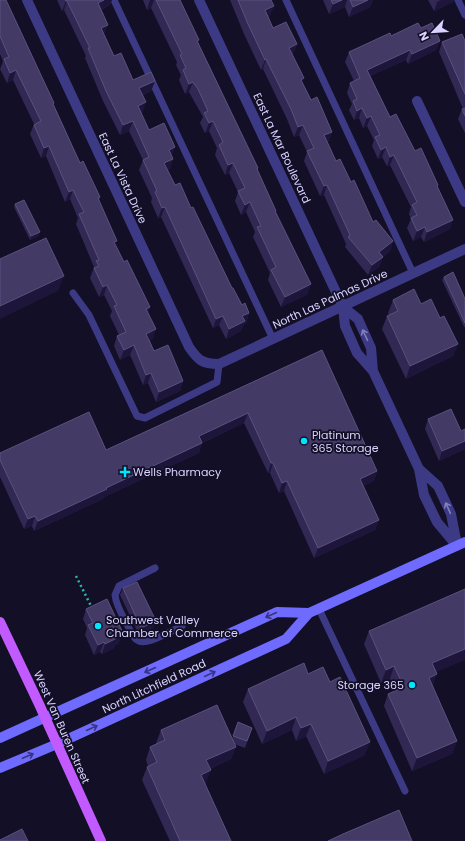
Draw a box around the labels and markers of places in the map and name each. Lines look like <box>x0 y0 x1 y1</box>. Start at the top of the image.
place label: Platinum 365 Storage <box>312 427 379 456</box>
marker: Platinum 365 Storage <box>299 436 309 446</box>
place label: Wells Pharmacy <box>133 464 222 480</box>
marker: Wells Pharmacy <box>120 467 130 477</box>
place label: Southwest Valley Chamber of Commerce <box>106 612 238 641</box>
marker: Southwest Valley Chamber of Commerce <box>93 621 103 631</box>
place label: Storage 365 <box>337 677 404 693</box>
marker: Storage 365 <box>407 680 417 690</box>

